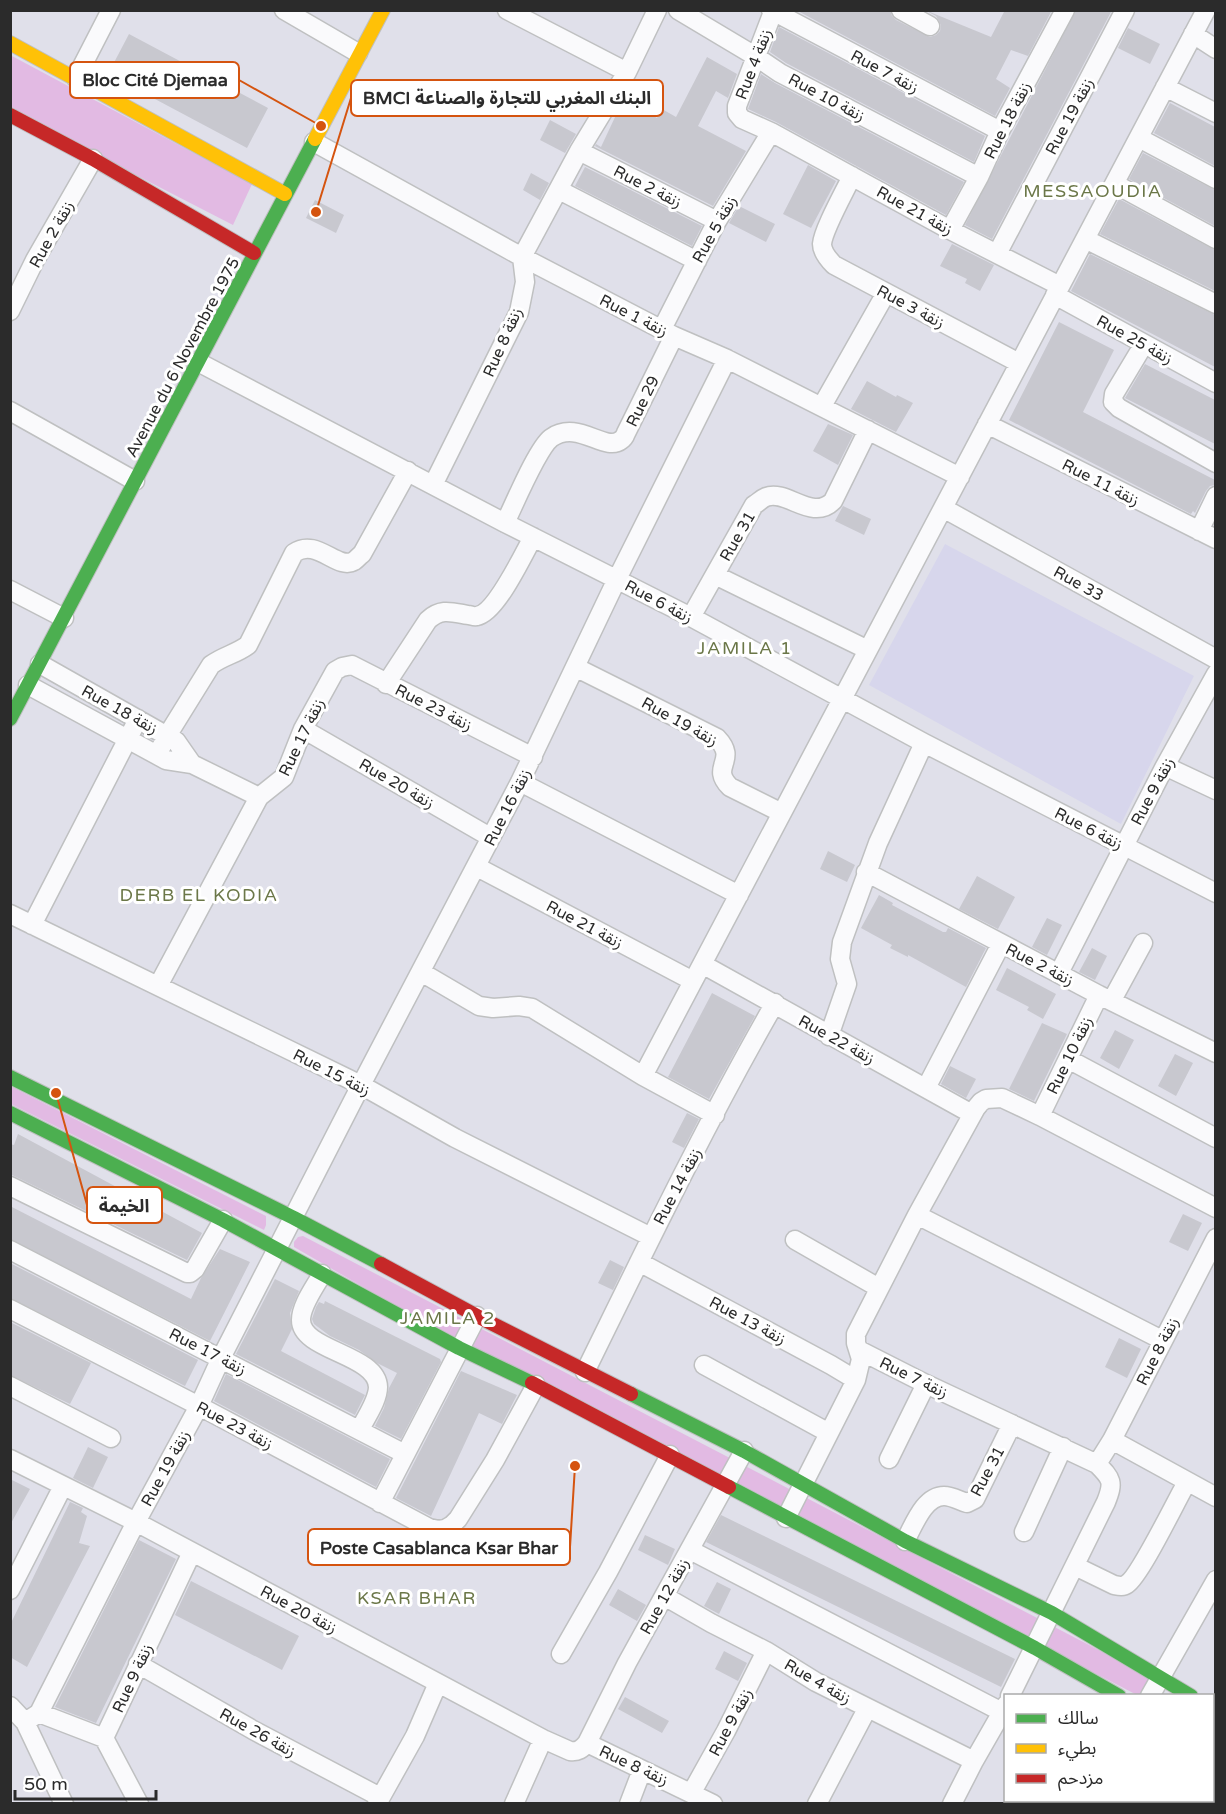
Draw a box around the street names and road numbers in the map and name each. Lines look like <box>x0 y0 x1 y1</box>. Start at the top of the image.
street label: Rue 4 زنقة <box>731 26 777 102</box>
street label: Rue 7 زنقة <box>847 46 922 98</box>
street label: Rue 10 زنقة <box>785 69 868 126</box>
street label: Rue 19 زنقة <box>1041 75 1098 158</box>
street label: Rue 18 زنقة <box>980 78 1036 162</box>
street label: Rue 2 زنقة <box>610 161 685 213</box>
street label: Rue 21 زنقة <box>873 182 956 240</box>
street label: Rue 5 زنقة <box>688 192 742 267</box>
street label: Rue 2 زنقة <box>25 197 79 272</box>
street label: Avenue du 6 Novembre 1975 <box>122 254 244 461</box>
street label: Rue 3 زنقة <box>873 281 948 333</box>
street label: Rue 1 زنقة <box>596 290 671 342</box>
street label: Rue 8 زنقة <box>479 305 527 380</box>
street label: Rue 25 زنقة <box>1093 311 1176 369</box>
street label: Rue 29 <box>622 373 664 430</box>
street label: Rue 11 زنقة <box>1059 455 1143 511</box>
street label: Rue 31 <box>716 508 760 565</box>
street label: Rue 33 <box>1050 562 1107 606</box>
street label: Rue 6 زنقة <box>621 576 696 628</box>
street label: Rue 23 زنقة <box>392 680 476 736</box>
street label: Rue 18 زنقة <box>78 681 161 739</box>
street label: Rue 19 زنقة <box>638 693 721 751</box>
street label: Rue 17 زنقة <box>274 695 329 780</box>
street label: Rue 20 زنقة <box>355 754 438 814</box>
street label: Rue 9 زنقة <box>1127 754 1179 829</box>
street label: Rue 16 زنقة <box>480 765 536 849</box>
street label: Rue 6 زنقة <box>1051 803 1126 855</box>
street label: Rue 21 زنقة <box>543 896 626 953</box>
street label: Rue 2 زنقة <box>1002 939 1077 991</box>
street label: Rue 22 زنقة <box>795 1011 878 1069</box>
street label: Rue 10 زنقة <box>1042 1013 1097 1098</box>
street label: Rue 15 زنقة <box>290 1045 374 1101</box>
street label: Rue 14 زنقة <box>649 1145 706 1228</box>
street label: Rue 13 زنقة <box>706 1292 789 1349</box>
street label: Rue 8 زنقة <box>1132 1314 1184 1389</box>
street label: Rue 17 زنقة <box>166 1324 250 1380</box>
street label: Rue 7 زنقة <box>876 1353 951 1403</box>
street label: Rue 23 زنقة <box>193 1397 276 1454</box>
street label: Rue 19 زنقة <box>137 1427 195 1510</box>
street label: Rue 31 <box>966 1443 1009 1500</box>
street label: Rue 12 زنقة <box>636 1555 694 1638</box>
street label: Rue 20 زنقة <box>257 1581 340 1638</box>
street label: Rue 9 زنقة <box>108 1641 158 1716</box>
street label: Rue 4 زنقة <box>780 1655 855 1709</box>
street label: Rue 9 زنقة <box>705 1685 757 1760</box>
street label: Rue 26 زنقة <box>216 1704 299 1762</box>
street label: Rue 8 زنقة <box>596 1741 671 1791</box>

